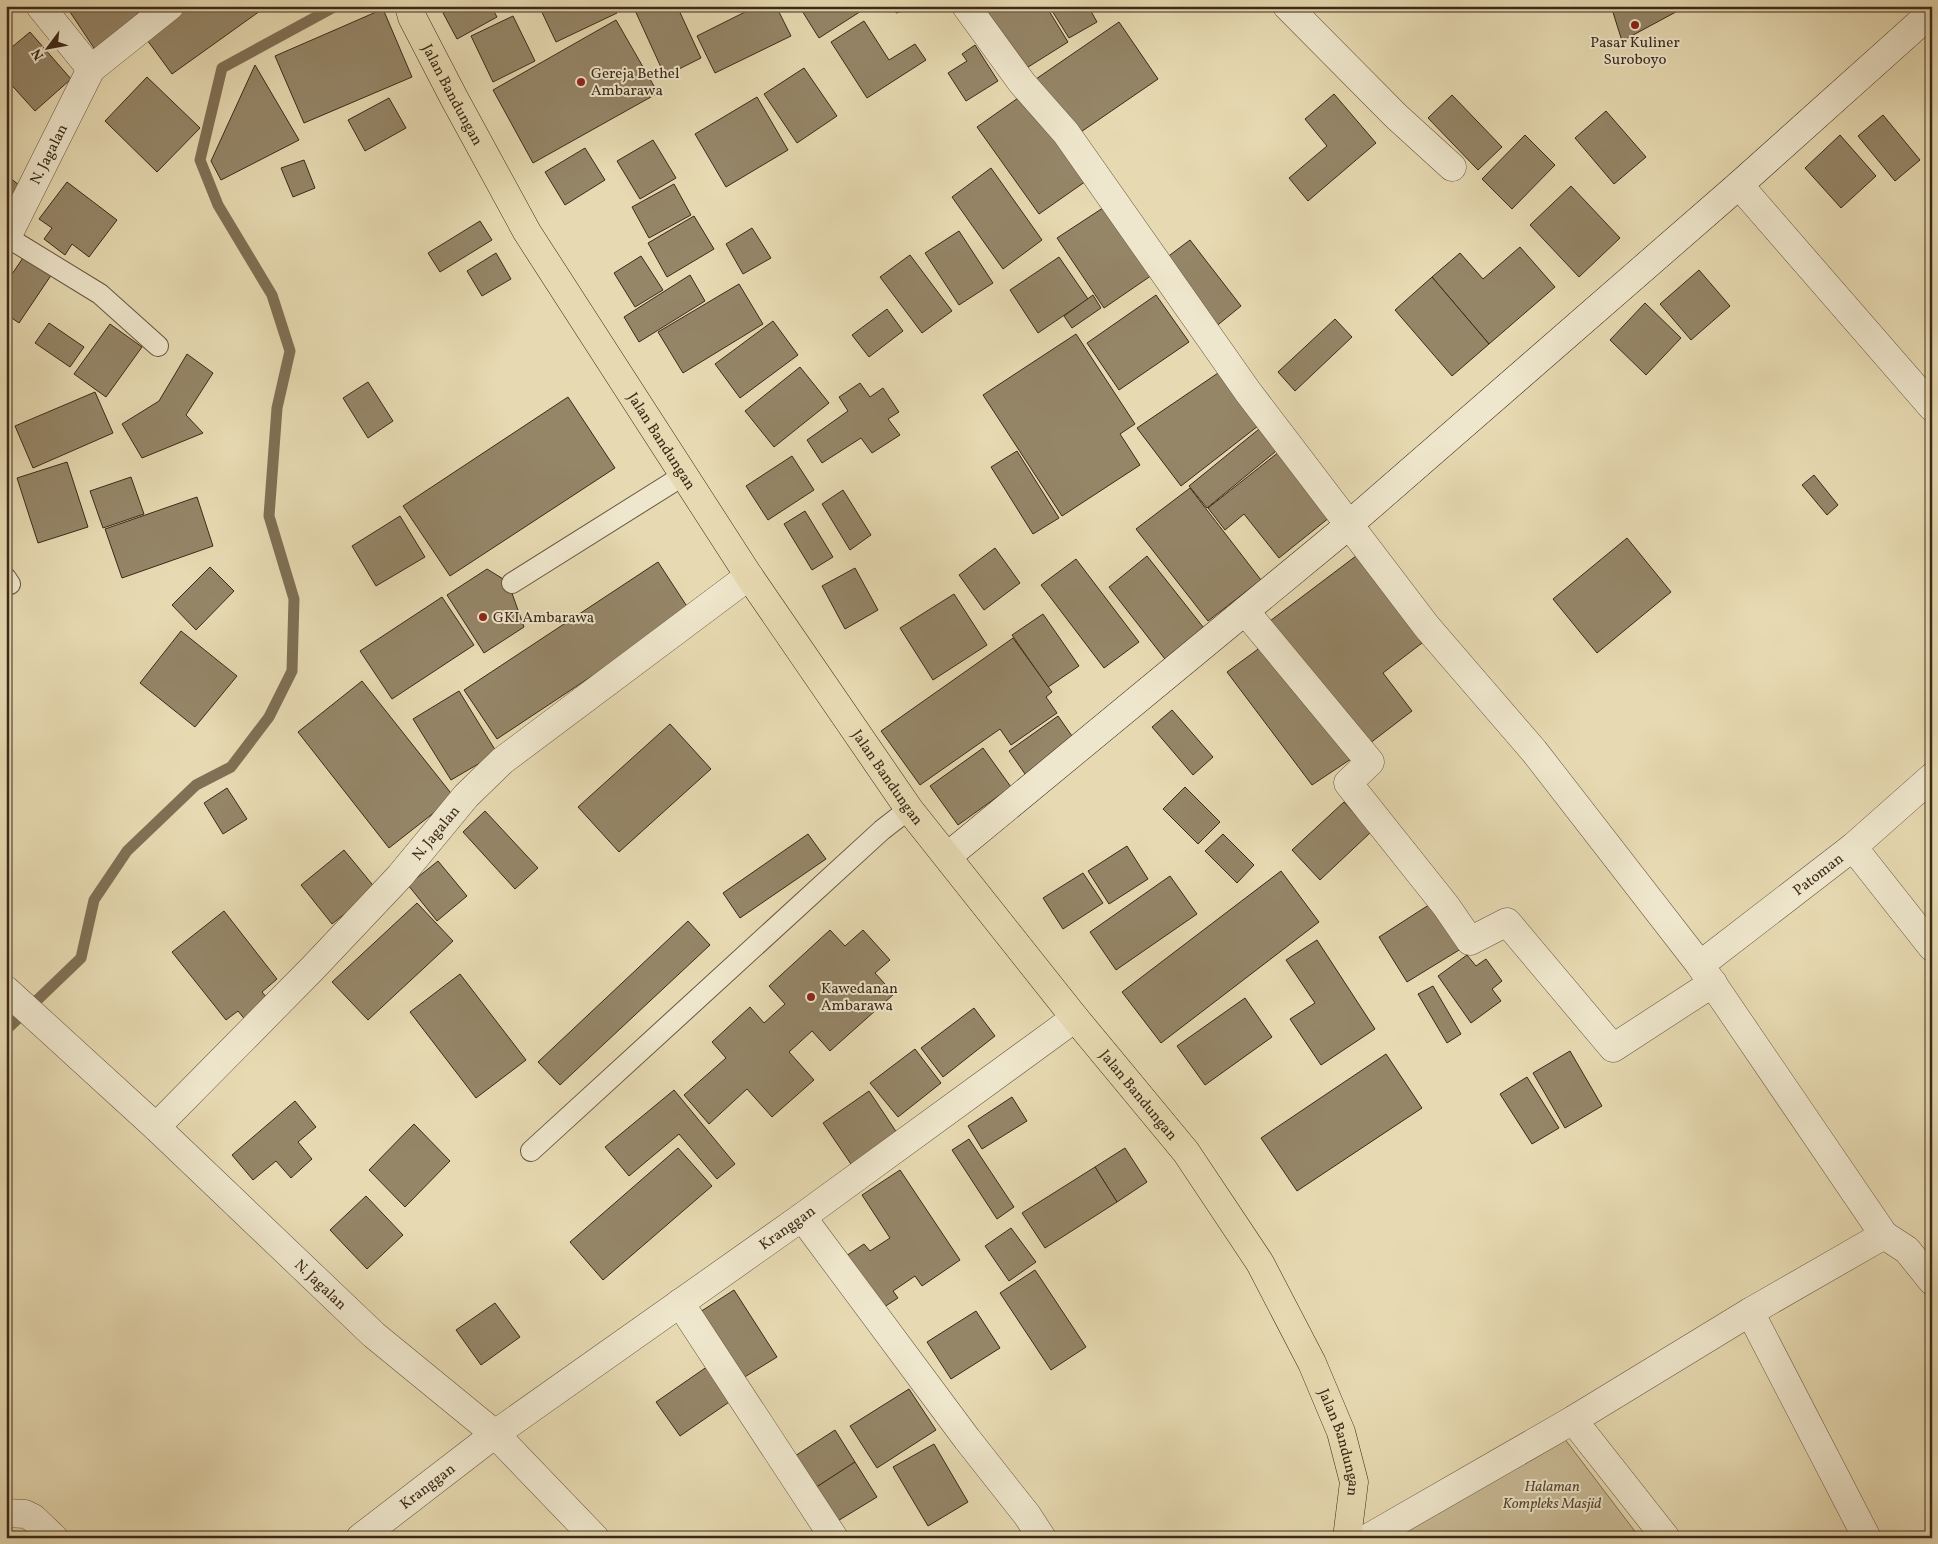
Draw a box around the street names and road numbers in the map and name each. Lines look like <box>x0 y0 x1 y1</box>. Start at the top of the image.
street label: Jalan Bandungan <box>416 41 487 150</box>
street label: N. Jagalan <box>26 121 74 189</box>
street label: Jalan Bandungan <box>621 389 700 495</box>
street label: Jalan Bandungan <box>846 726 927 830</box>
street label: N. Jagalan <box>408 802 466 866</box>
street label: Patoman <box>1789 849 1849 901</box>
street label: Jalan Bandungan <box>1094 1046 1181 1146</box>
street label: Kranggan <box>755 1201 820 1256</box>
street label: N. Jagalan <box>289 1255 351 1315</box>
street label: Jalan Bandungan <box>1312 1386 1363 1497</box>
street label: Kranggan <box>396 1459 460 1515</box>

